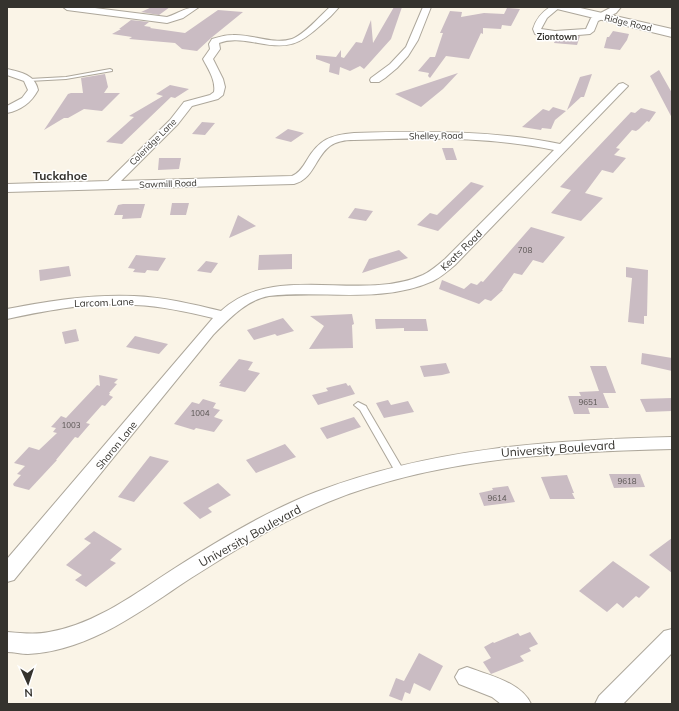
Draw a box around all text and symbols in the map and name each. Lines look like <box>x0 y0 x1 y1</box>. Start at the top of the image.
street label: Ridge Road <box>603 12 653 33</box>
district label: Ziontown <box>537 31 577 42</box>
street label: Coleridge Lane <box>127 116 179 167</box>
street label: Shelley Road <box>409 130 463 142</box>
district label: Tuckahoe <box>33 168 88 183</box>
street label: Sawmill Road <box>139 177 197 190</box>
street label: Keats Road <box>438 227 485 274</box>
house number: 708 <box>518 245 532 255</box>
street label: Larcom Lane <box>74 295 134 310</box>
house number: 9651 <box>578 397 598 407</box>
house number: 1004 <box>190 408 210 418</box>
street label: Sharon Lane <box>93 418 140 472</box>
house number: 1003 <box>61 420 81 430</box>
street label: University Boulevard <box>500 437 616 460</box>
house number: 9618 <box>617 476 637 486</box>
house number: 9614 <box>487 493 507 503</box>
street label: University Boulevard <box>196 501 303 570</box>
north arrow <box>8 663 48 703</box>
text: N <box>24 686 33 700</box>

